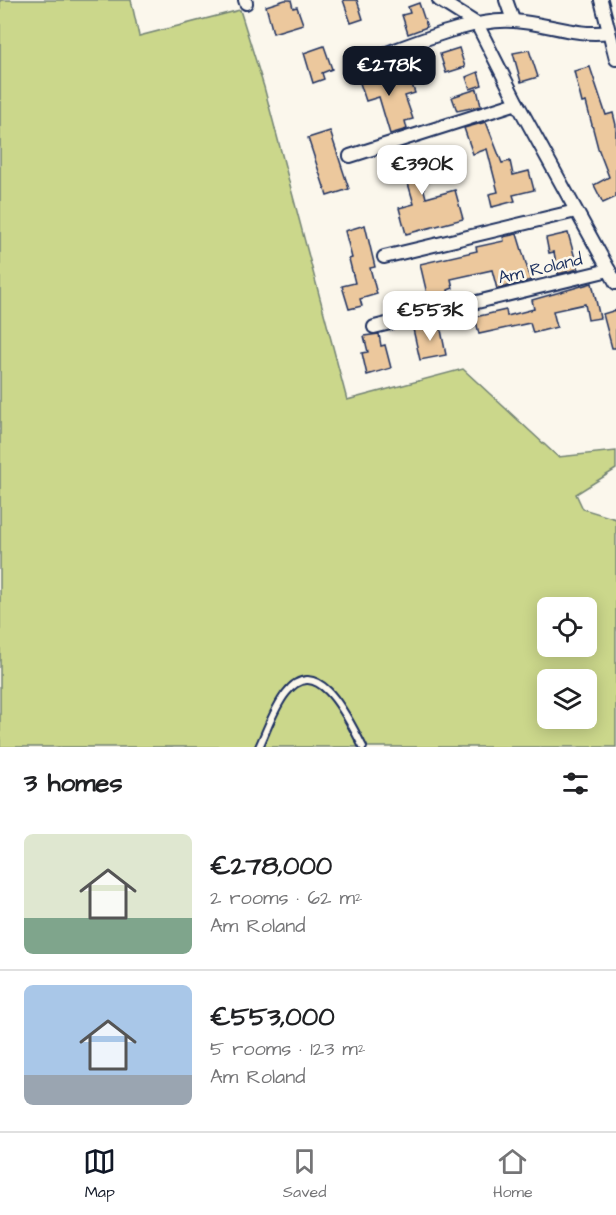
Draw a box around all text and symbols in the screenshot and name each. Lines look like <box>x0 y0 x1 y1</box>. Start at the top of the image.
pin: €278K <box>347 46 431 97</box>
text: €278K <box>357 51 421 79</box>
pin: €390K <box>380 145 464 196</box>
text: €390K <box>391 150 453 178</box>
street label: Am Roland <box>495 247 585 290</box>
pin: €553K <box>388 291 472 342</box>
text: €553K <box>397 296 463 324</box>
map controls <box>537 597 597 729</box>
button: locate <box>537 597 597 657</box>
button: layers <box>537 669 597 729</box>
text: 3 homes <box>24 765 123 801</box>
icon: filters <box>559 767 592 800</box>
text: €278,000 <box>210 848 332 884</box>
icon: home <box>72 858 144 930</box>
text: 2 rooms · 62 m² <box>210 884 362 912</box>
text: Am Roland <box>210 912 305 940</box>
text: €553,000 <box>210 999 335 1035</box>
icon: home <box>72 1009 144 1081</box>
text: 5 rooms · 123 m² <box>210 1035 365 1063</box>
text: Am Roland <box>210 1063 305 1091</box>
tab: Map <box>83 1145 116 1203</box>
tab: Saved <box>283 1145 326 1203</box>
tab: Home <box>493 1145 533 1203</box>

